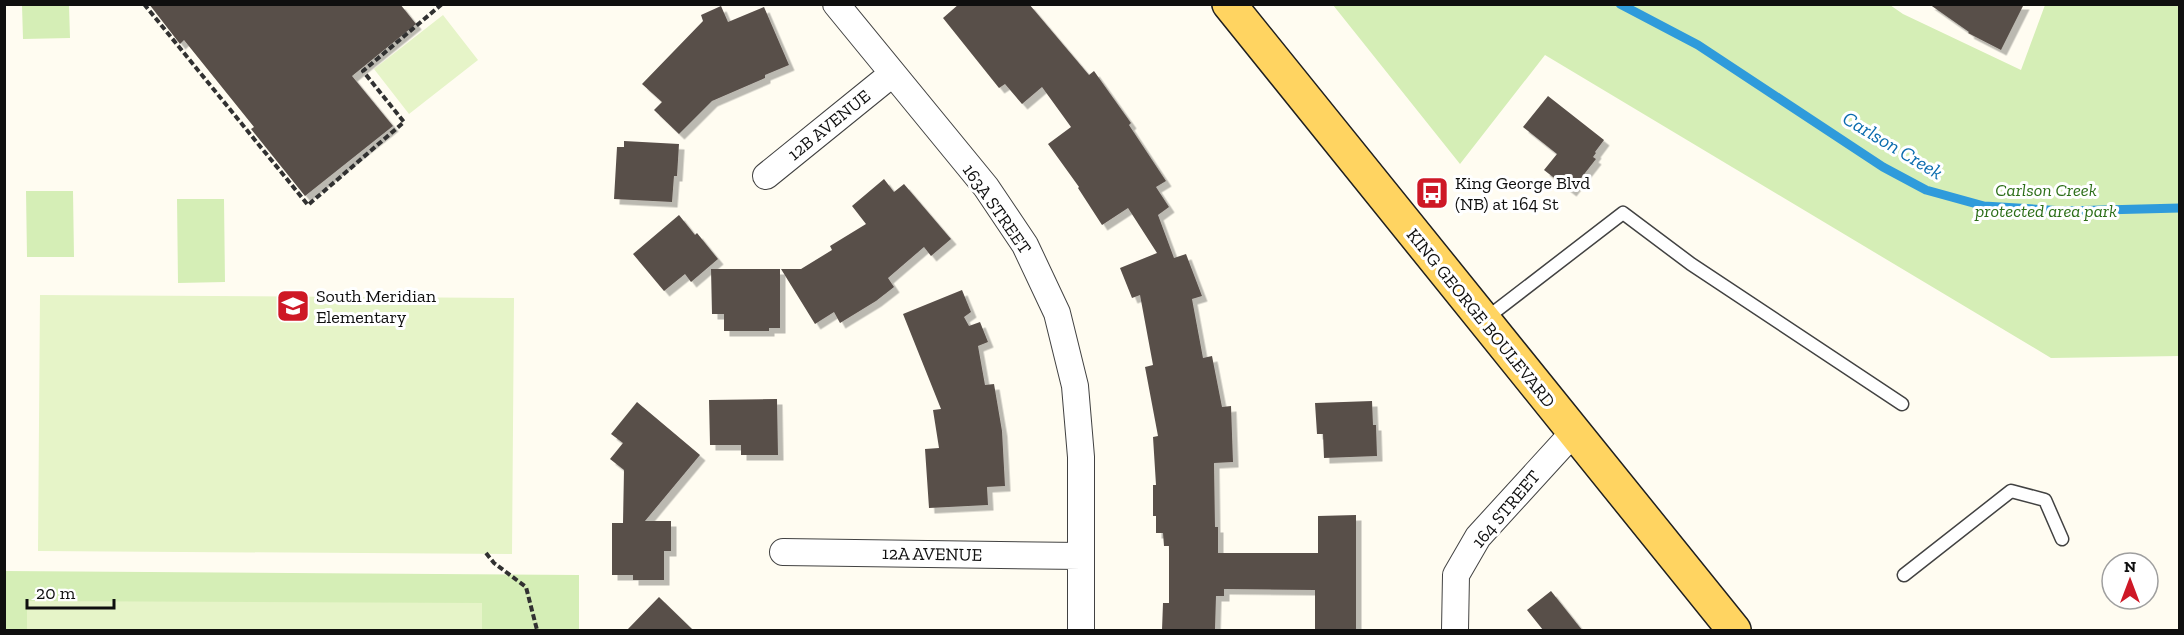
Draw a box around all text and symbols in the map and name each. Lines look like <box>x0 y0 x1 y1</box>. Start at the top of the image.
street label: 12B AVENUE <box>783 85 875 165</box>
water label: Carlson Creek <box>1838 106 1948 184</box>
street label: 163A STREET <box>958 160 1036 258</box>
place label: King George Blvd (NB) at 164 St <box>1455 172 1590 215</box>
bus stop icon: King George Blvd (NB) at 164 St <box>1414 175 1450 211</box>
park label: Carlson Creek protected area park <box>1974 179 2117 222</box>
street label: KING GEORGE BOULEVARD <box>1402 224 1560 412</box>
place label: South Meridian Elementary <box>316 285 437 328</box>
school or university icon: South Meridian Elementary <box>275 288 311 324</box>
street label: 164 STREET <box>1467 466 1545 552</box>
street label: 12A AVENUE <box>882 542 982 566</box>
north arrow <box>2100 551 2160 611</box>
text: N <box>2124 557 2136 576</box>
scale bar <box>27 572 114 610</box>
text: 20 m <box>36 582 76 604</box>

